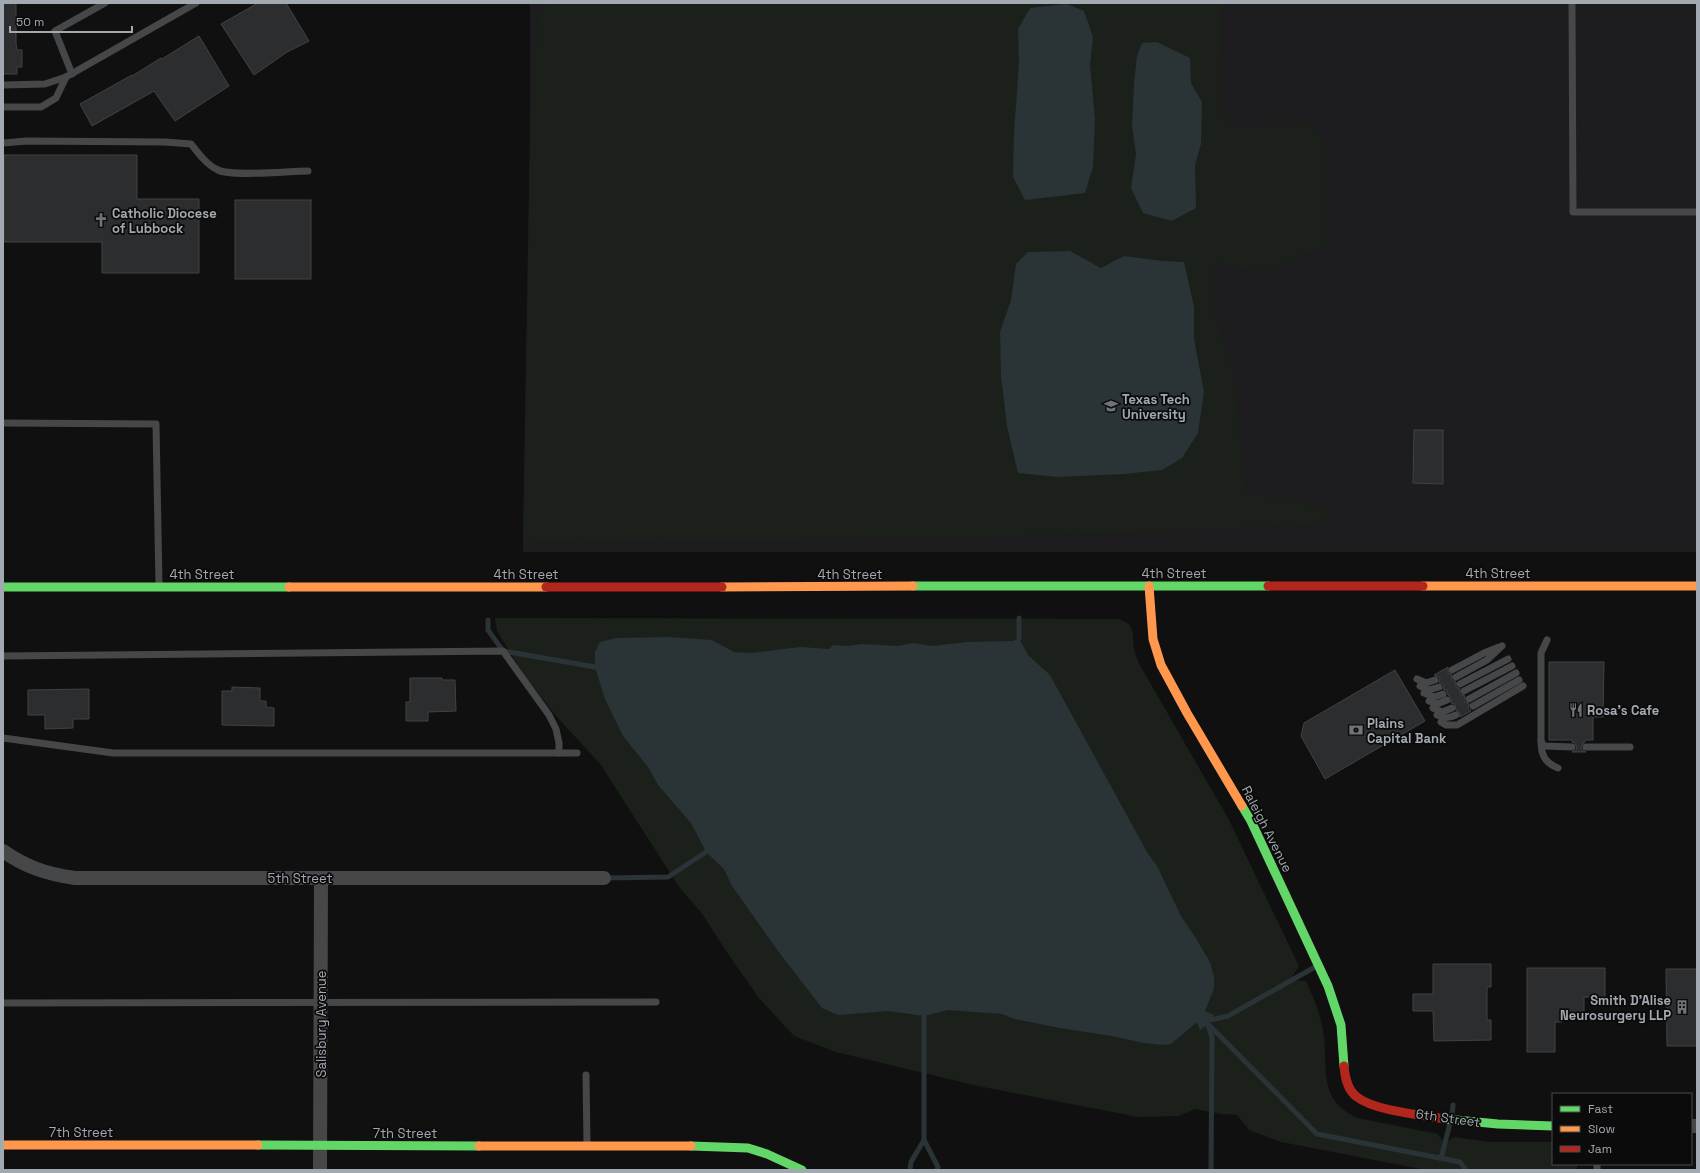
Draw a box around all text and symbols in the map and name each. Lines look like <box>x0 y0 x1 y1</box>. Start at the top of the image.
scale bar <box>10 8 132 34</box>
text: 50 m <box>16 14 44 30</box>
place label: Catholic Diocese of Lubbock <box>112 205 217 237</box>
church icon: Catholic Diocese of Lubbock <box>93 212 109 228</box>
place label: Texas Tech University <box>1122 391 1190 423</box>
school or university icon: Texas Tech University <box>1103 398 1119 414</box>
street label: 4th Street <box>1141 565 1207 582</box>
street label: 4th Street <box>1465 565 1531 582</box>
street label: 4th Street <box>169 566 235 583</box>
street label: 4th Street <box>493 566 559 583</box>
street label: 4th Street <box>817 566 883 583</box>
restaurant icon: Rosa's Cafe <box>1568 702 1584 718</box>
place label: Rosa's Cafe <box>1587 702 1659 719</box>
place label: Plains Capital Bank <box>1367 715 1447 747</box>
bank icon: Plains Capital Bank <box>1348 722 1364 738</box>
street label: Raleigh Avenue <box>1238 783 1296 875</box>
street label: 5th Street <box>268 870 332 887</box>
street label: Salisbury Avenue <box>313 971 330 1077</box>
place label: Smith D'Alise Neurosurgery LLP <box>1560 992 1671 1024</box>
building icon: Smith D'Alise Neurosurgery LLP <box>1674 999 1690 1015</box>
legend <box>1552 1093 1692 1165</box>
text: Fast <box>1588 1101 1613 1117</box>
street label: 6th Street <box>1415 1105 1481 1131</box>
text: Slow <box>1588 1121 1615 1137</box>
street label: 7th Street <box>49 1124 113 1141</box>
street label: 7th Street <box>373 1125 437 1142</box>
text: Jam <box>1588 1141 1612 1157</box>

